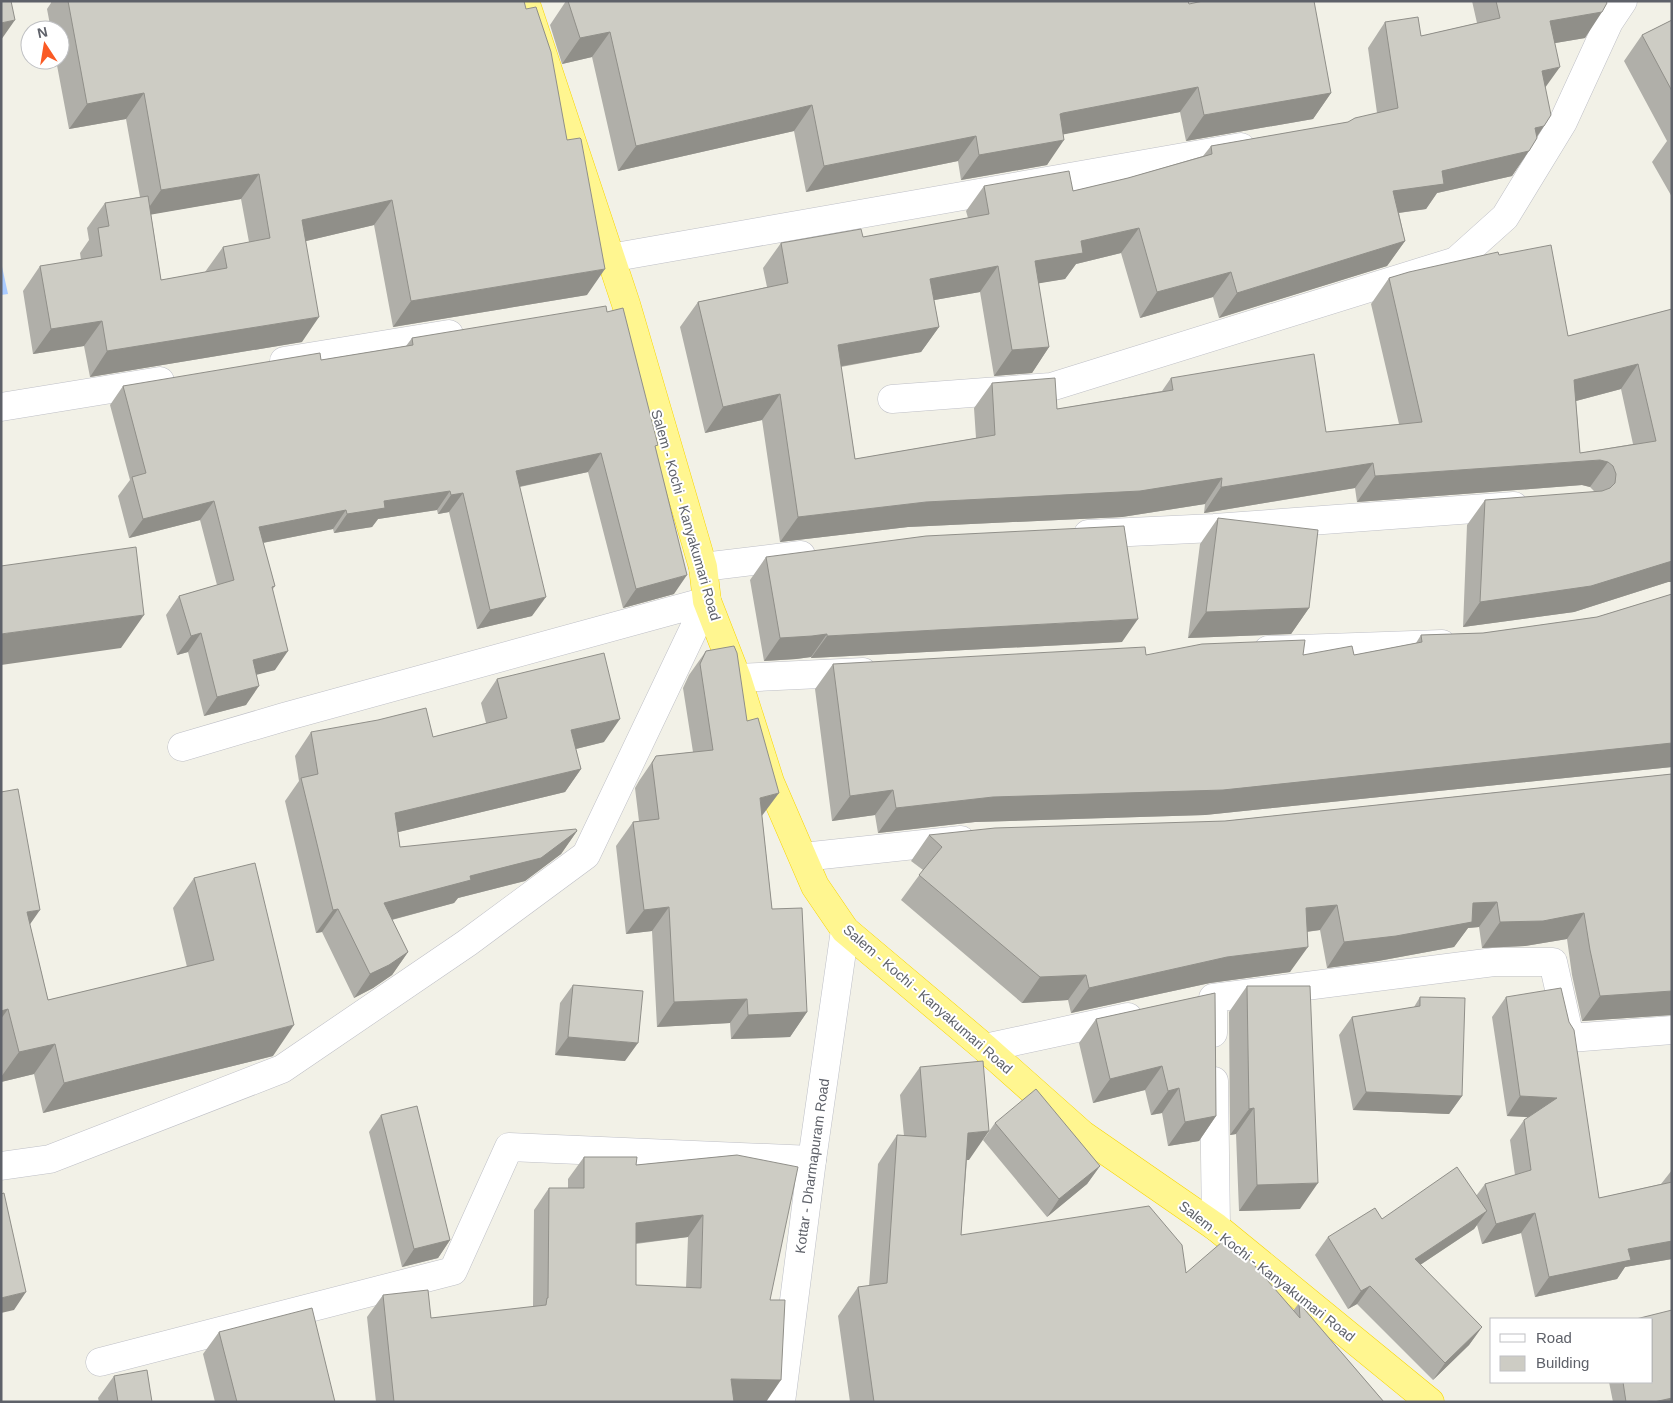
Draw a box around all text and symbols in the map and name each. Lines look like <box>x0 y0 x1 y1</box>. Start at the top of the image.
north arrow <box>20 20 70 70</box>
text: N <box>36 23 49 41</box>
street label: Salem - Kochi - Kanyakumari Road <box>648 408 724 622</box>
street label: Salem - Kochi - Kanyakumari Road <box>840 921 1016 1077</box>
street label: Kottar - Dharmapuram Road <box>792 1077 832 1255</box>
street label: Salem - Kochi - Kanyakumari Road <box>1176 1197 1358 1345</box>
legend <box>1490 1318 1653 1383</box>
text: Road <box>1536 1329 1572 1346</box>
text: Building <box>1536 1354 1589 1371</box>

